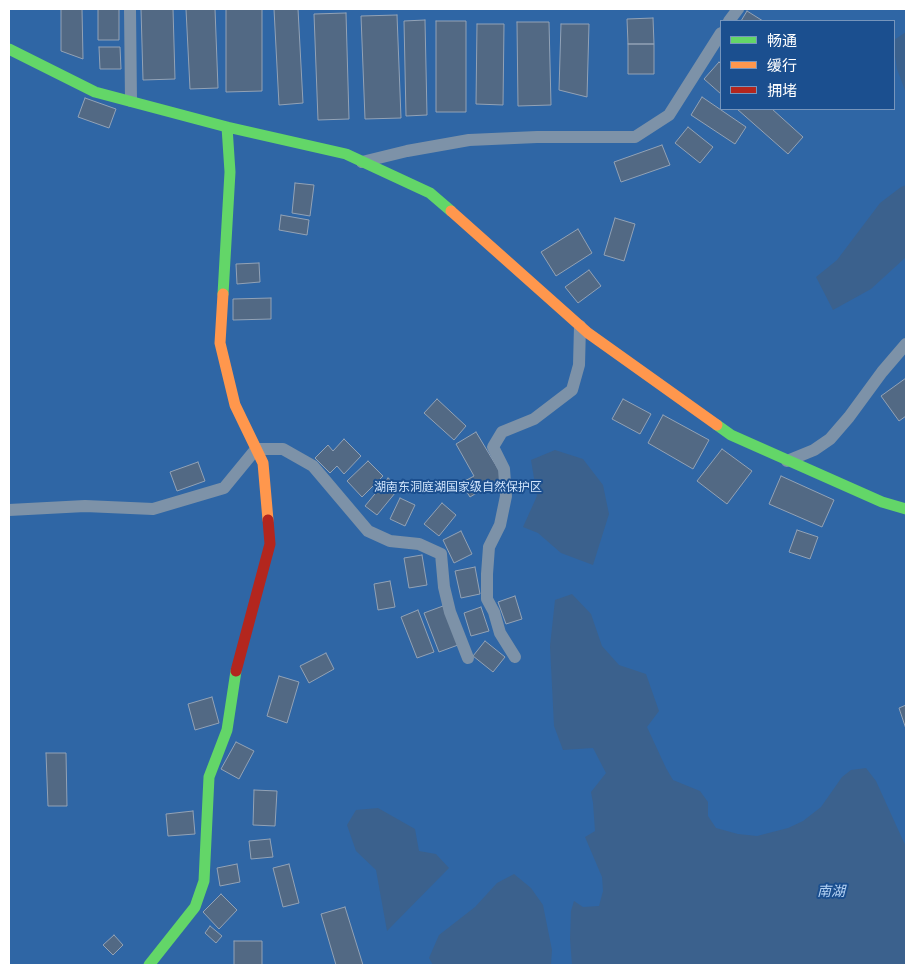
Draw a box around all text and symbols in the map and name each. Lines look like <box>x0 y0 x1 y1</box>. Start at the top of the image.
legend <box>720 20 895 110</box>
text: 畅通 <box>767 31 797 49</box>
text: 缓行 <box>767 56 797 74</box>
text: 拥堵 <box>767 81 797 99</box>
park label: 湖南东洞庭湖国家级自然保护区 <box>374 480 542 494</box>
water label: 南湖 <box>817 883 845 899</box>

